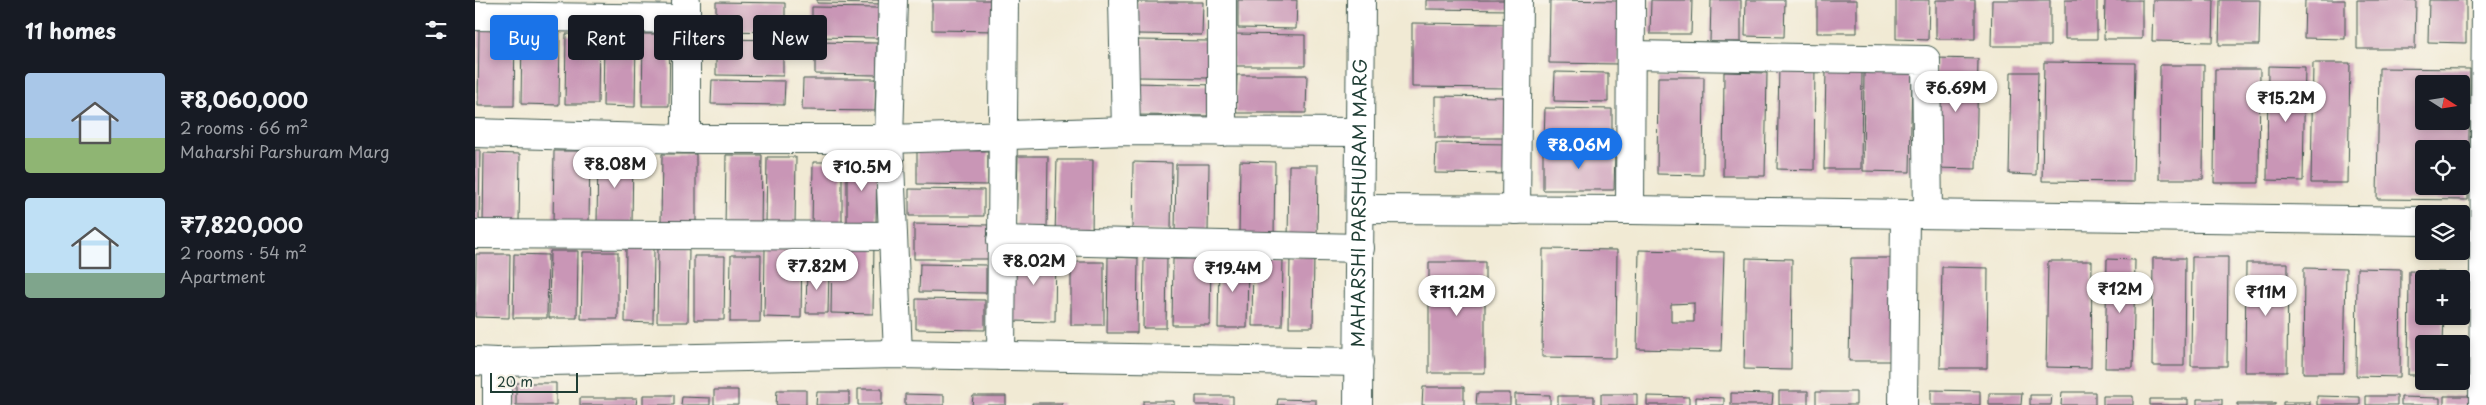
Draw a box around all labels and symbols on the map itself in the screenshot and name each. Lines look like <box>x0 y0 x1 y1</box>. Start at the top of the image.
street label: MAHARSHI PARSHURAM MARG <box>1343 59 1373 347</box>
pin: ₹6.69M <box>1915 70 1997 113</box>
north arrow <box>2415 75 2470 130</box>
pin: ₹15.2M <box>2245 80 2327 123</box>
pin: ₹8.06M <box>1538 128 1620 170</box>
pin: ₹8.08M <box>574 146 656 189</box>
pin: ₹10.5M <box>821 150 903 192</box>
pin: ₹8.02M <box>993 244 1075 286</box>
pin: ₹7.82M <box>776 248 858 291</box>
pin: ₹19.4M <box>1192 250 1274 293</box>
pin: ₹12M <box>2090 272 2150 314</box>
pin: ₹11.2M <box>1416 274 1498 317</box>
pin: ₹11M <box>2236 274 2296 317</box>
scale bar <box>490 370 577 393</box>

